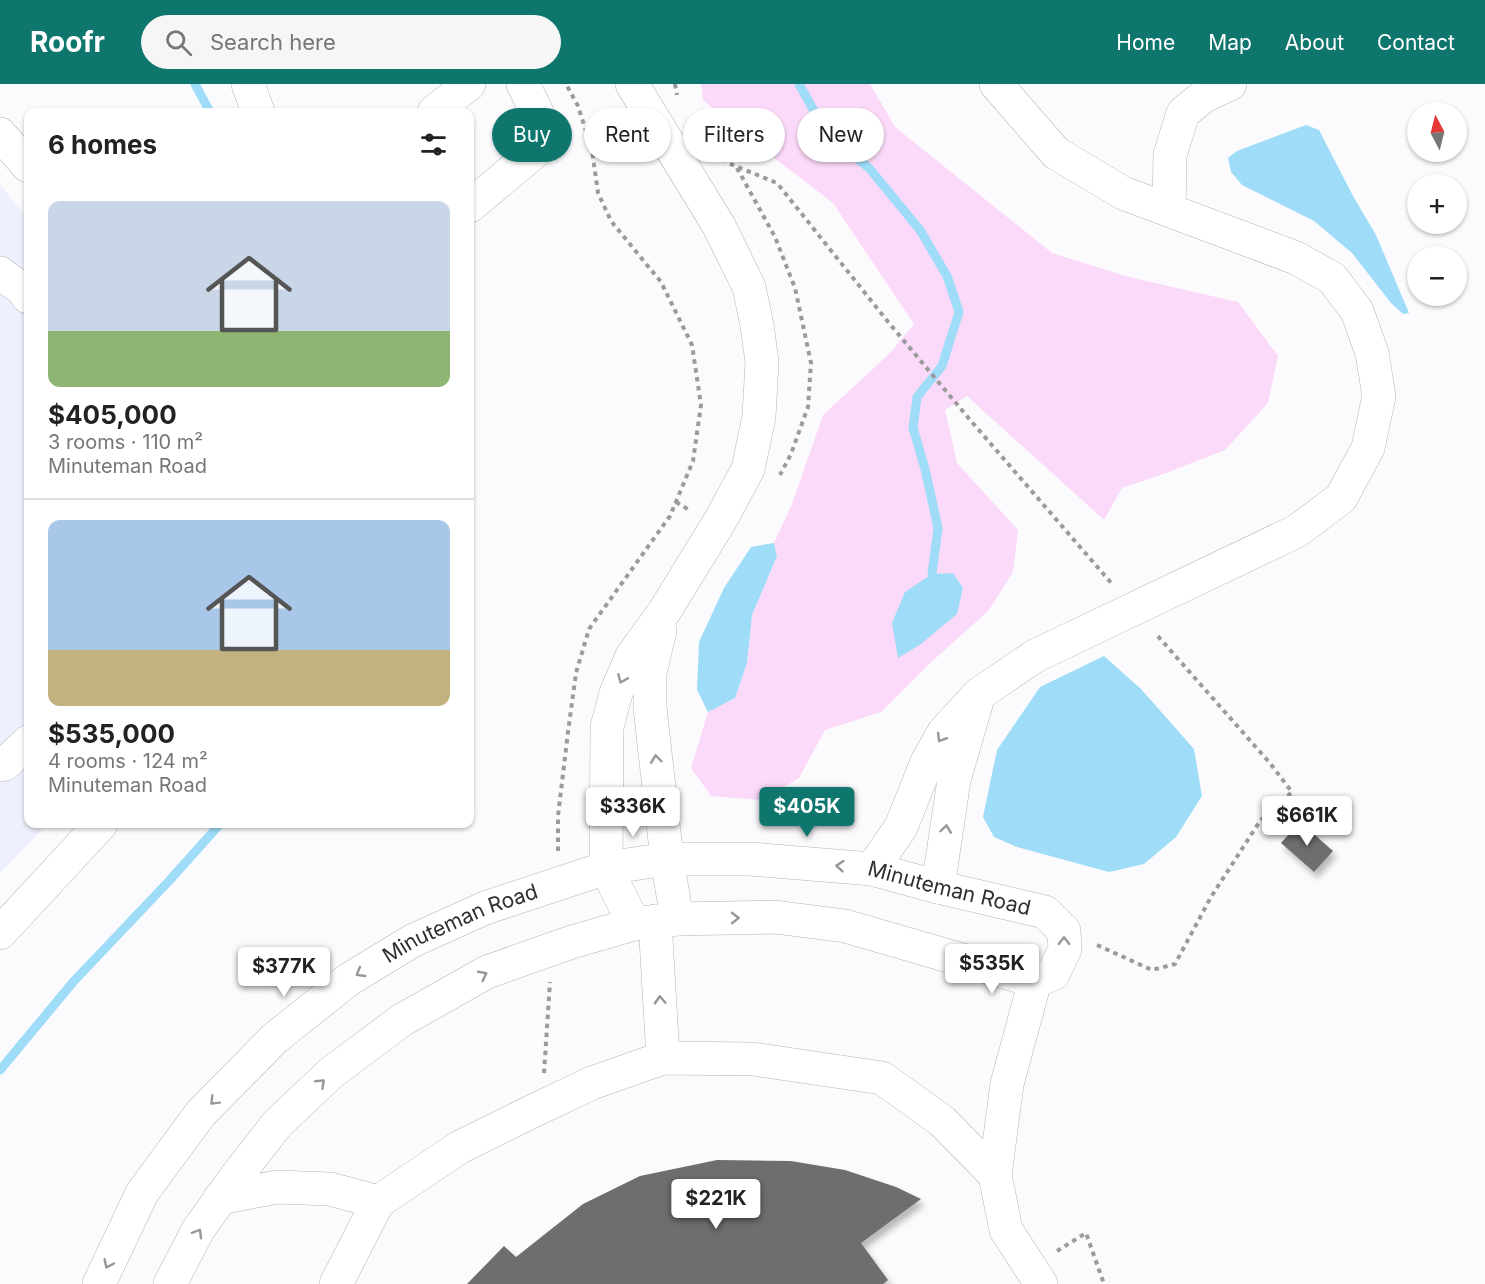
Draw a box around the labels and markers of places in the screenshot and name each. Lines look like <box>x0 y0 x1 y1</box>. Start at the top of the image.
pin: $336K <box>591 787 675 838</box>
pin: $405K <box>765 787 849 838</box>
pin: $661K <box>1265 796 1349 847</box>
pin: $535K <box>950 944 1034 995</box>
pin: $377K <box>242 947 326 998</box>
pin: $221K <box>674 1179 758 1230</box>

